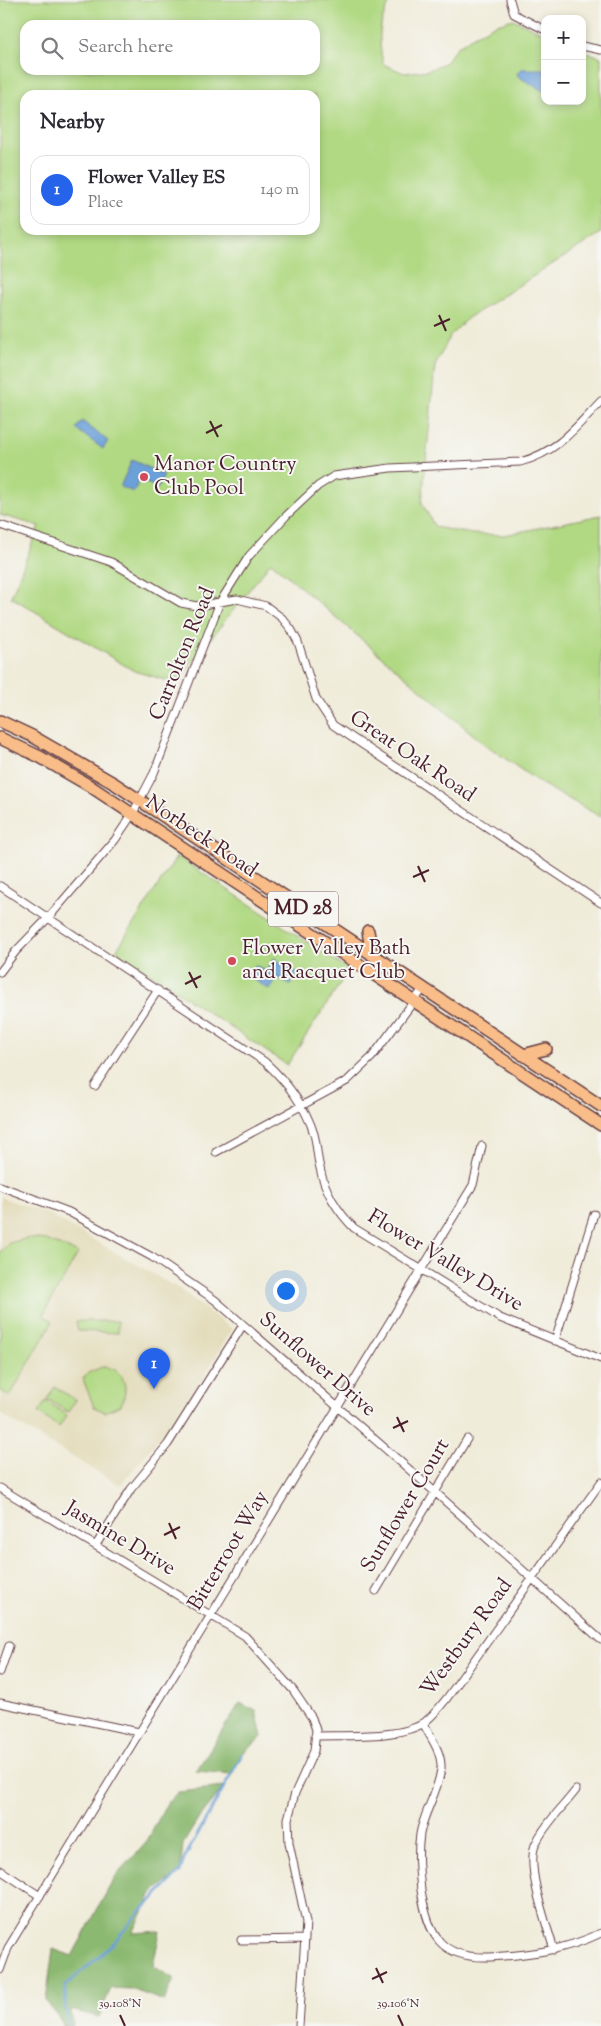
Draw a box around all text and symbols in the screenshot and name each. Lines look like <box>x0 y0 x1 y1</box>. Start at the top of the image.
map controls <box>541 15 586 105</box>
button: + <box>541 15 586 60</box>
search box <box>20 20 320 75</box>
icon: search <box>38 34 66 62</box>
text: Search here <box>78 34 173 61</box>
button: − <box>541 60 586 105</box>
text: Nearby <box>40 108 105 138</box>
text: Flower Valley ES <box>88 165 225 192</box>
text: 1 <box>54 179 60 202</box>
text: 140 m <box>261 179 299 202</box>
text: Place <box>88 192 123 215</box>
place label: Manor Country Club Pool <box>154 450 297 504</box>
marker: Manor Country Club Pool <box>138 471 150 483</box>
street label: Carrolton Road <box>143 583 223 725</box>
street label: Great Oak Road <box>343 704 481 811</box>
street label: Norbeck Road <box>139 788 263 886</box>
road number: MD 28 <box>268 892 338 926</box>
place label: Flower Valley Bath and Racquet Club <box>242 934 411 988</box>
marker: Flower Valley Bath and Racquet Club <box>226 955 238 967</box>
street label: Flower Valley Drive <box>361 1203 529 1319</box>
your location <box>273 1278 299 1304</box>
street label: Sunflower Drive <box>252 1305 382 1425</box>
pin: 1 <box>138 1348 170 1389</box>
street label: Sunflower Court <box>354 1433 458 1579</box>
street label: Bitterroot Way <box>181 1485 277 1617</box>
street label: Jasmine Drive <box>58 1494 181 1584</box>
street label: Westbury Road <box>414 1572 520 1703</box>
text: 39.108°N <box>99 1995 142 2013</box>
text: 39.106°N <box>377 1995 420 2013</box>

